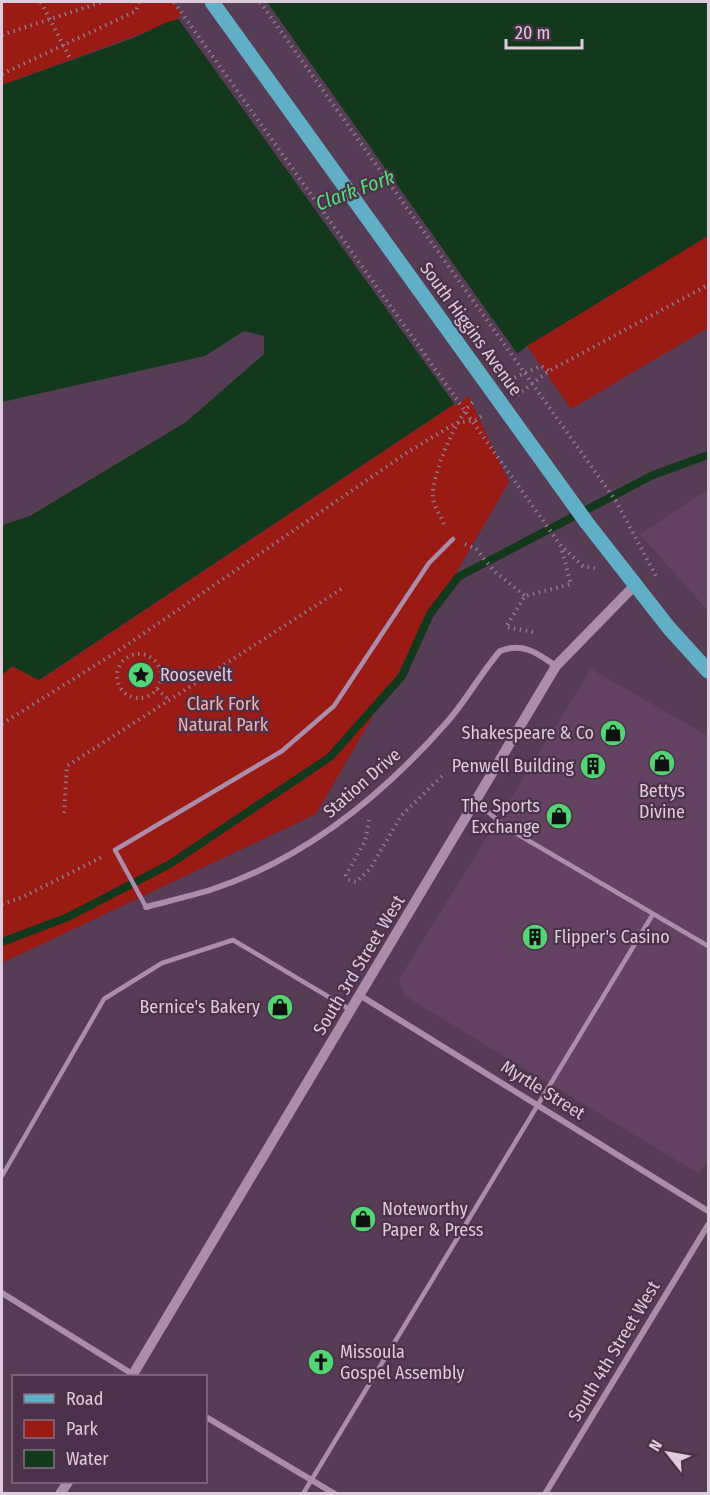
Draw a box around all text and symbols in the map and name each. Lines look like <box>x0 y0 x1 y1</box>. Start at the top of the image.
scale bar <box>506 12 582 50</box>
text: 20 m <box>515 22 550 44</box>
water label: Clark Fork <box>312 165 398 215</box>
street label: South Higgins Avenue <box>415 258 527 400</box>
place icon: Roosevelt <box>126 660 156 690</box>
place label: Roosevelt <box>160 664 233 686</box>
park label: Clark Fork Natural Park <box>178 693 269 736</box>
shop icon: Shakespeare & Co <box>598 718 628 748</box>
place label: Shakespeare & Co <box>461 722 594 744</box>
street label: Station Drive <box>319 743 405 823</box>
shop icon: Bettys Divine <box>647 748 677 778</box>
building icon: Penwell Building <box>578 751 608 781</box>
place label: Penwell Building <box>452 755 575 777</box>
place label: Bettys Divine <box>639 780 685 823</box>
place label: The Sports Exchange <box>461 795 540 838</box>
shop icon: The Sports Exchange <box>544 801 574 831</box>
street label: South 3rd Street West <box>309 891 410 1039</box>
building icon: Flipper's Casino <box>520 922 550 952</box>
place label: Flipper's Casino <box>554 926 670 948</box>
shop icon: Bernice's Bakery <box>265 992 295 1022</box>
place label: Bernice's Bakery <box>139 996 260 1018</box>
street label: Myrtle Street <box>497 1056 589 1125</box>
place label: Noteworthy Paper & Press <box>382 1198 484 1241</box>
shop icon: Noteworthy Paper & Press <box>348 1204 378 1234</box>
street label: South 4th Street West <box>563 1277 665 1425</box>
place label: Missoula Gospel Assembly <box>340 1341 465 1384</box>
church icon: Missoula Gospel Assembly <box>306 1347 336 1377</box>
legend <box>12 1375 207 1483</box>
text: Road <box>66 1388 103 1410</box>
text: Park <box>66 1418 99 1440</box>
north arrow <box>638 1423 698 1483</box>
text: N <box>645 1437 666 1455</box>
text: Water <box>66 1448 109 1470</box>

